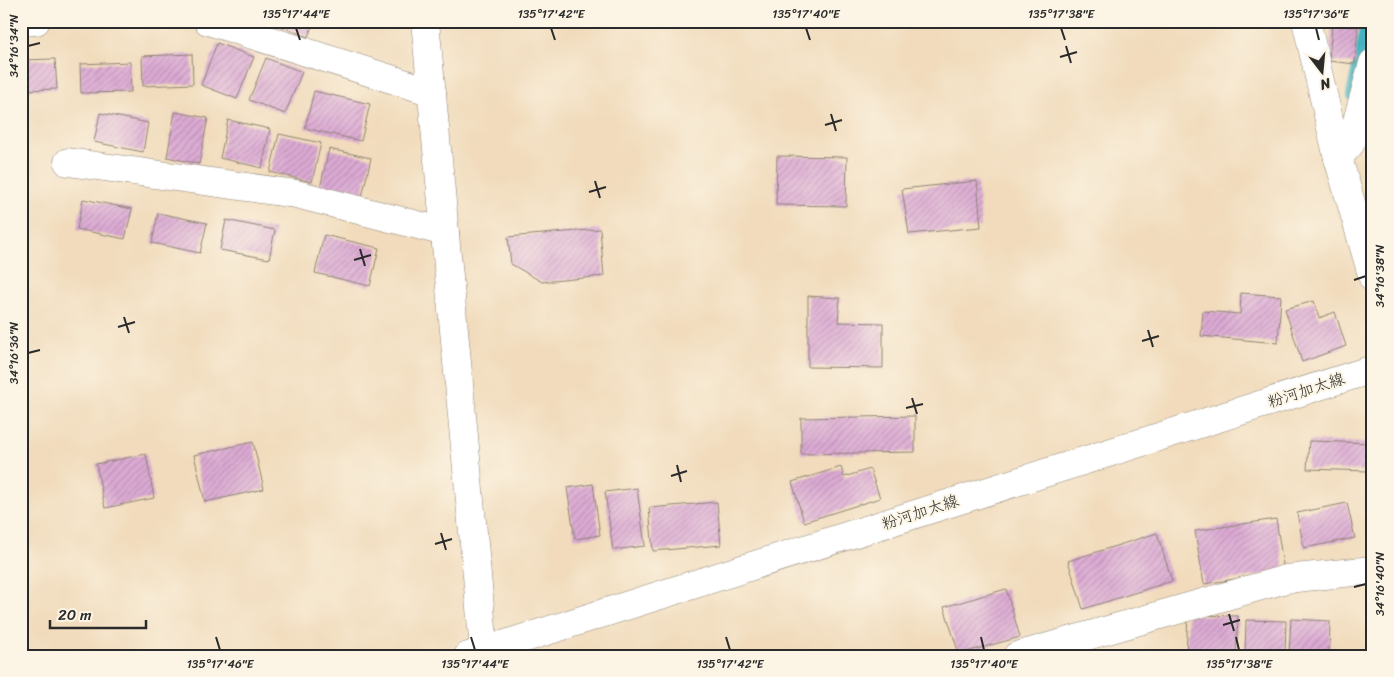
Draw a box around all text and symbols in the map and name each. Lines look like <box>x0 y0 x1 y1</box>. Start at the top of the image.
text: 135°17'44"E <box>262 3 331 25</box>
text: 135°17'42"E <box>518 3 586 25</box>
text: 135°17'40"E <box>772 3 841 25</box>
text: 135°17'38"E <box>1028 3 1095 25</box>
text: 135°17'36"E <box>1283 3 1350 25</box>
text: 34°16'34"N <box>3 14 25 78</box>
north arrow <box>1296 48 1346 98</box>
text: N <box>1317 70 1335 97</box>
text: 34°16'38"N <box>1369 244 1391 307</box>
text: 34°16'36"N <box>3 321 25 384</box>
street label: 粉河加太線 <box>1263 364 1349 416</box>
street label: 粉河加太線 <box>877 486 963 538</box>
text: 34°16'40"N <box>1369 551 1391 616</box>
scale bar <box>50 597 146 629</box>
text: 20 m <box>58 602 92 628</box>
text: 135°17'46"E <box>187 653 255 675</box>
text: 135°17'44"E <box>441 653 510 675</box>
text: 135°17'42"E <box>697 653 765 675</box>
text: 135°17'40"E <box>950 653 1019 675</box>
text: 135°17'38"E <box>1206 653 1273 675</box>

